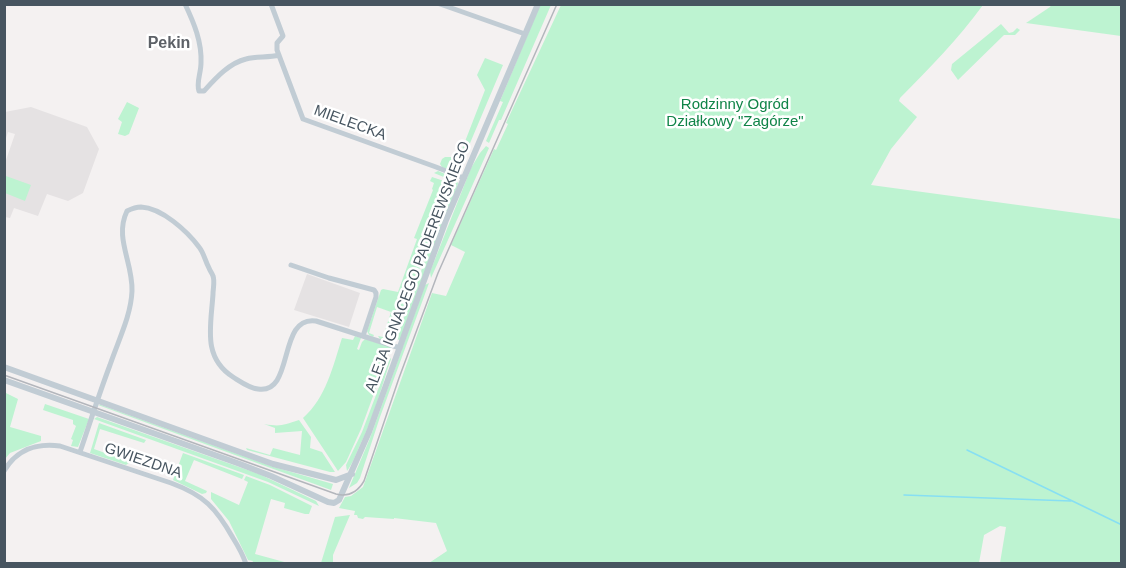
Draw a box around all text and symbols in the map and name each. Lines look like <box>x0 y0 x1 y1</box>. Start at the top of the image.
district label: Pekin <box>148 34 190 54</box>
park label: Rodzinny Ogród Działkowy "Zagórze" <box>666 96 804 131</box>
street label: MIELECKA <box>311 102 389 144</box>
street label: ALEJA IGNACEGO PADEREWSKIEGO <box>362 139 474 395</box>
street label: GWIEZDNA <box>102 439 184 483</box>

